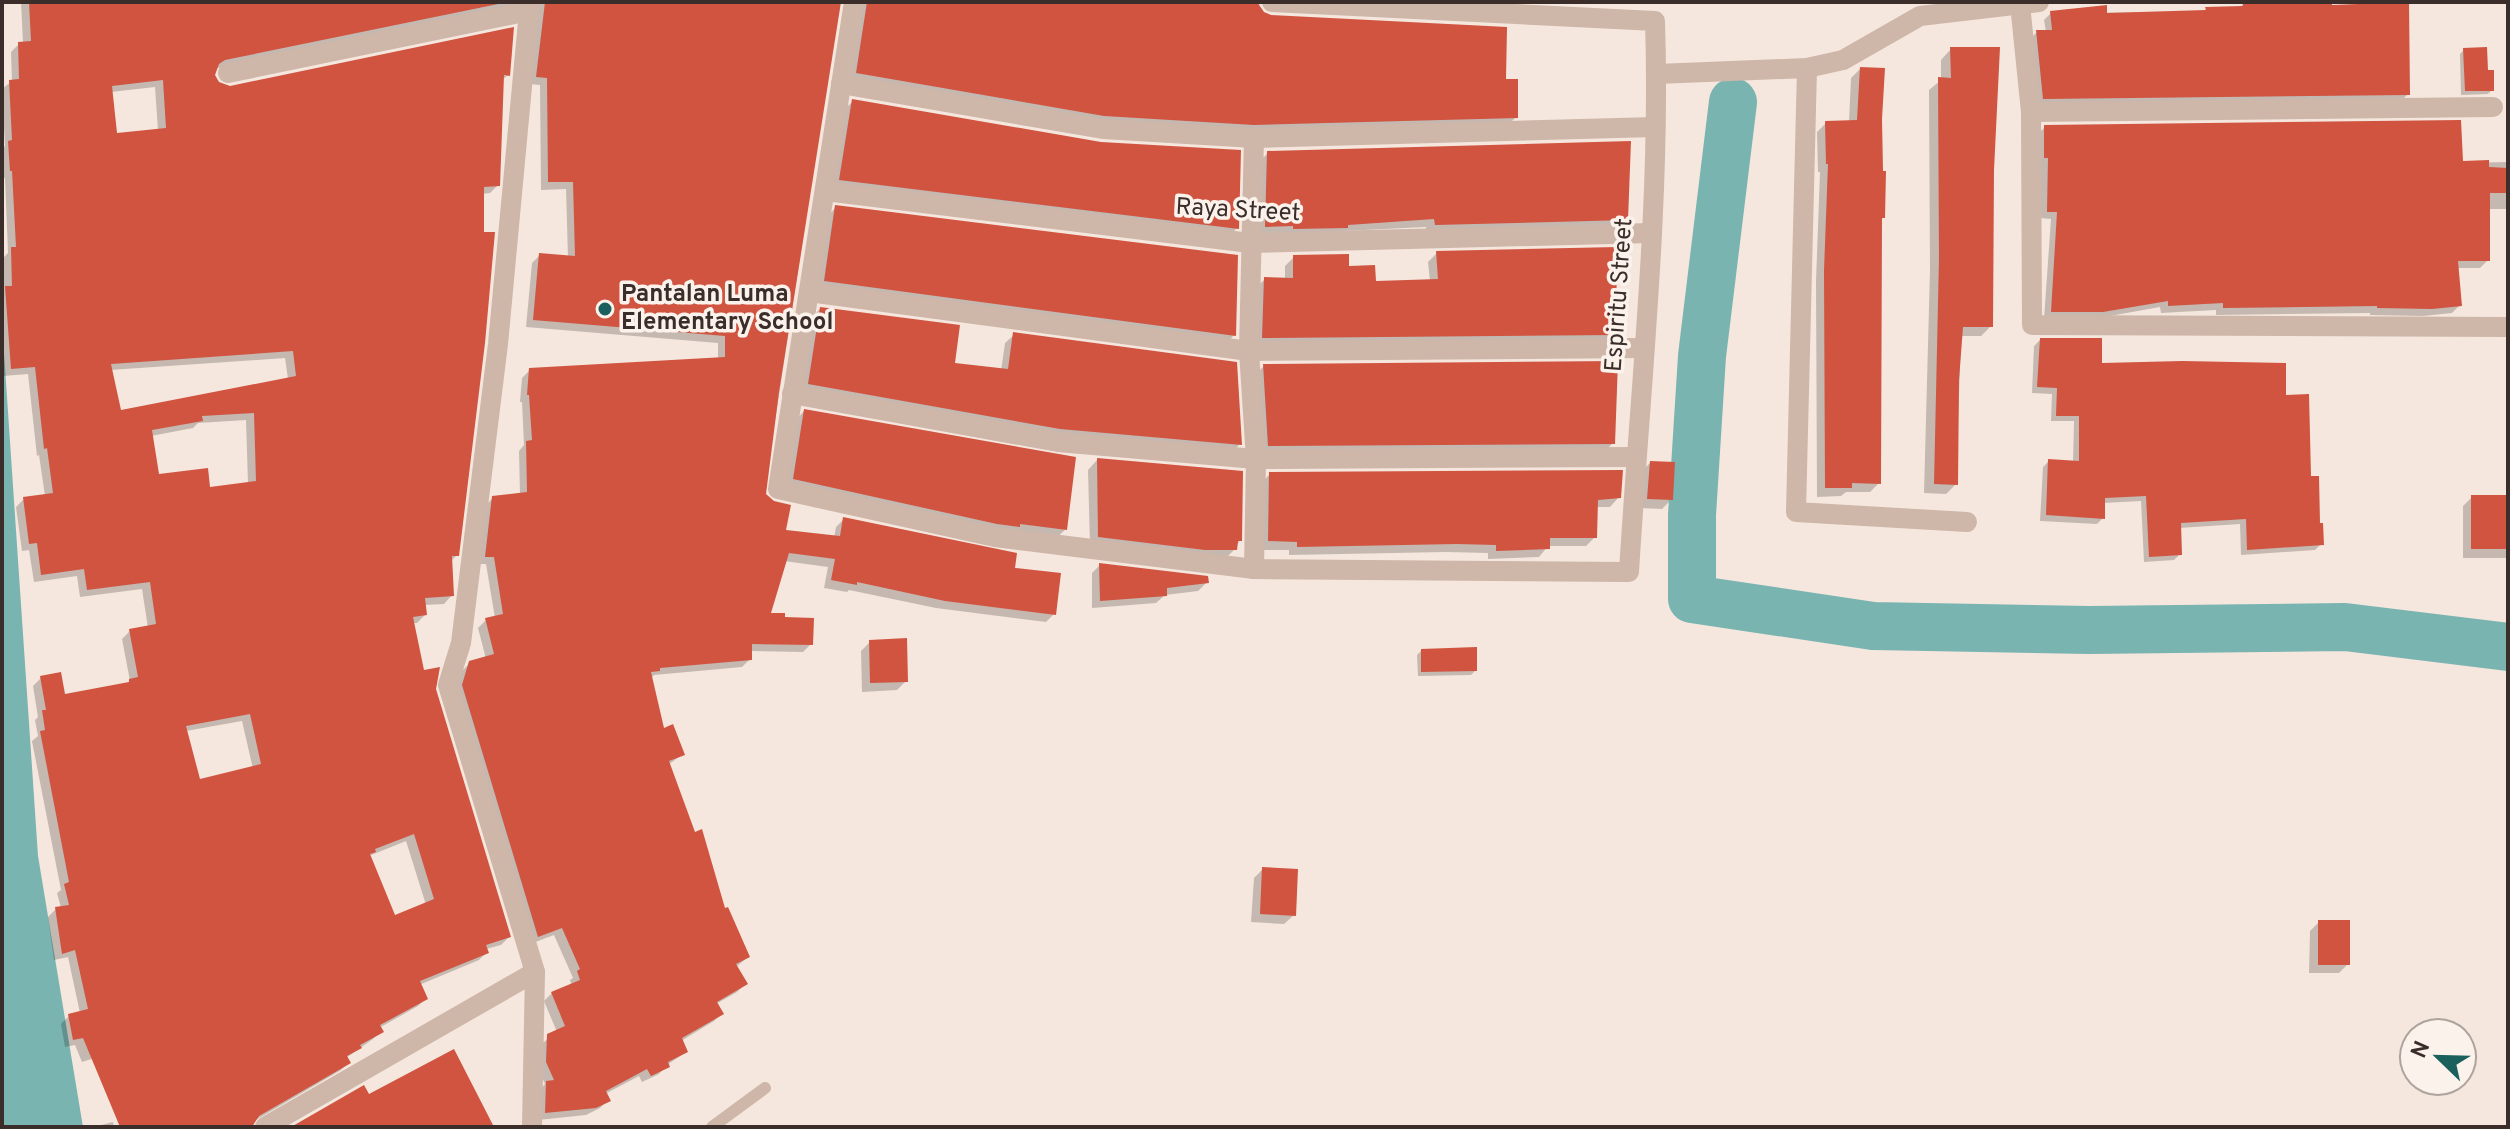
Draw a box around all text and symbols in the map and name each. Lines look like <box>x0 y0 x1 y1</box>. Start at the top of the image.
street label: Raya Street <box>1175 193 1301 229</box>
street label: Espiritu Street <box>1600 217 1640 373</box>
place label: Pantalan Luma Elementary School <box>621 280 833 338</box>
marker: Pantalan Luma Elementary School <box>596 300 614 318</box>
north arrow <box>2398 1017 2478 1097</box>
text: N <box>2406 1038 2437 1063</box>

